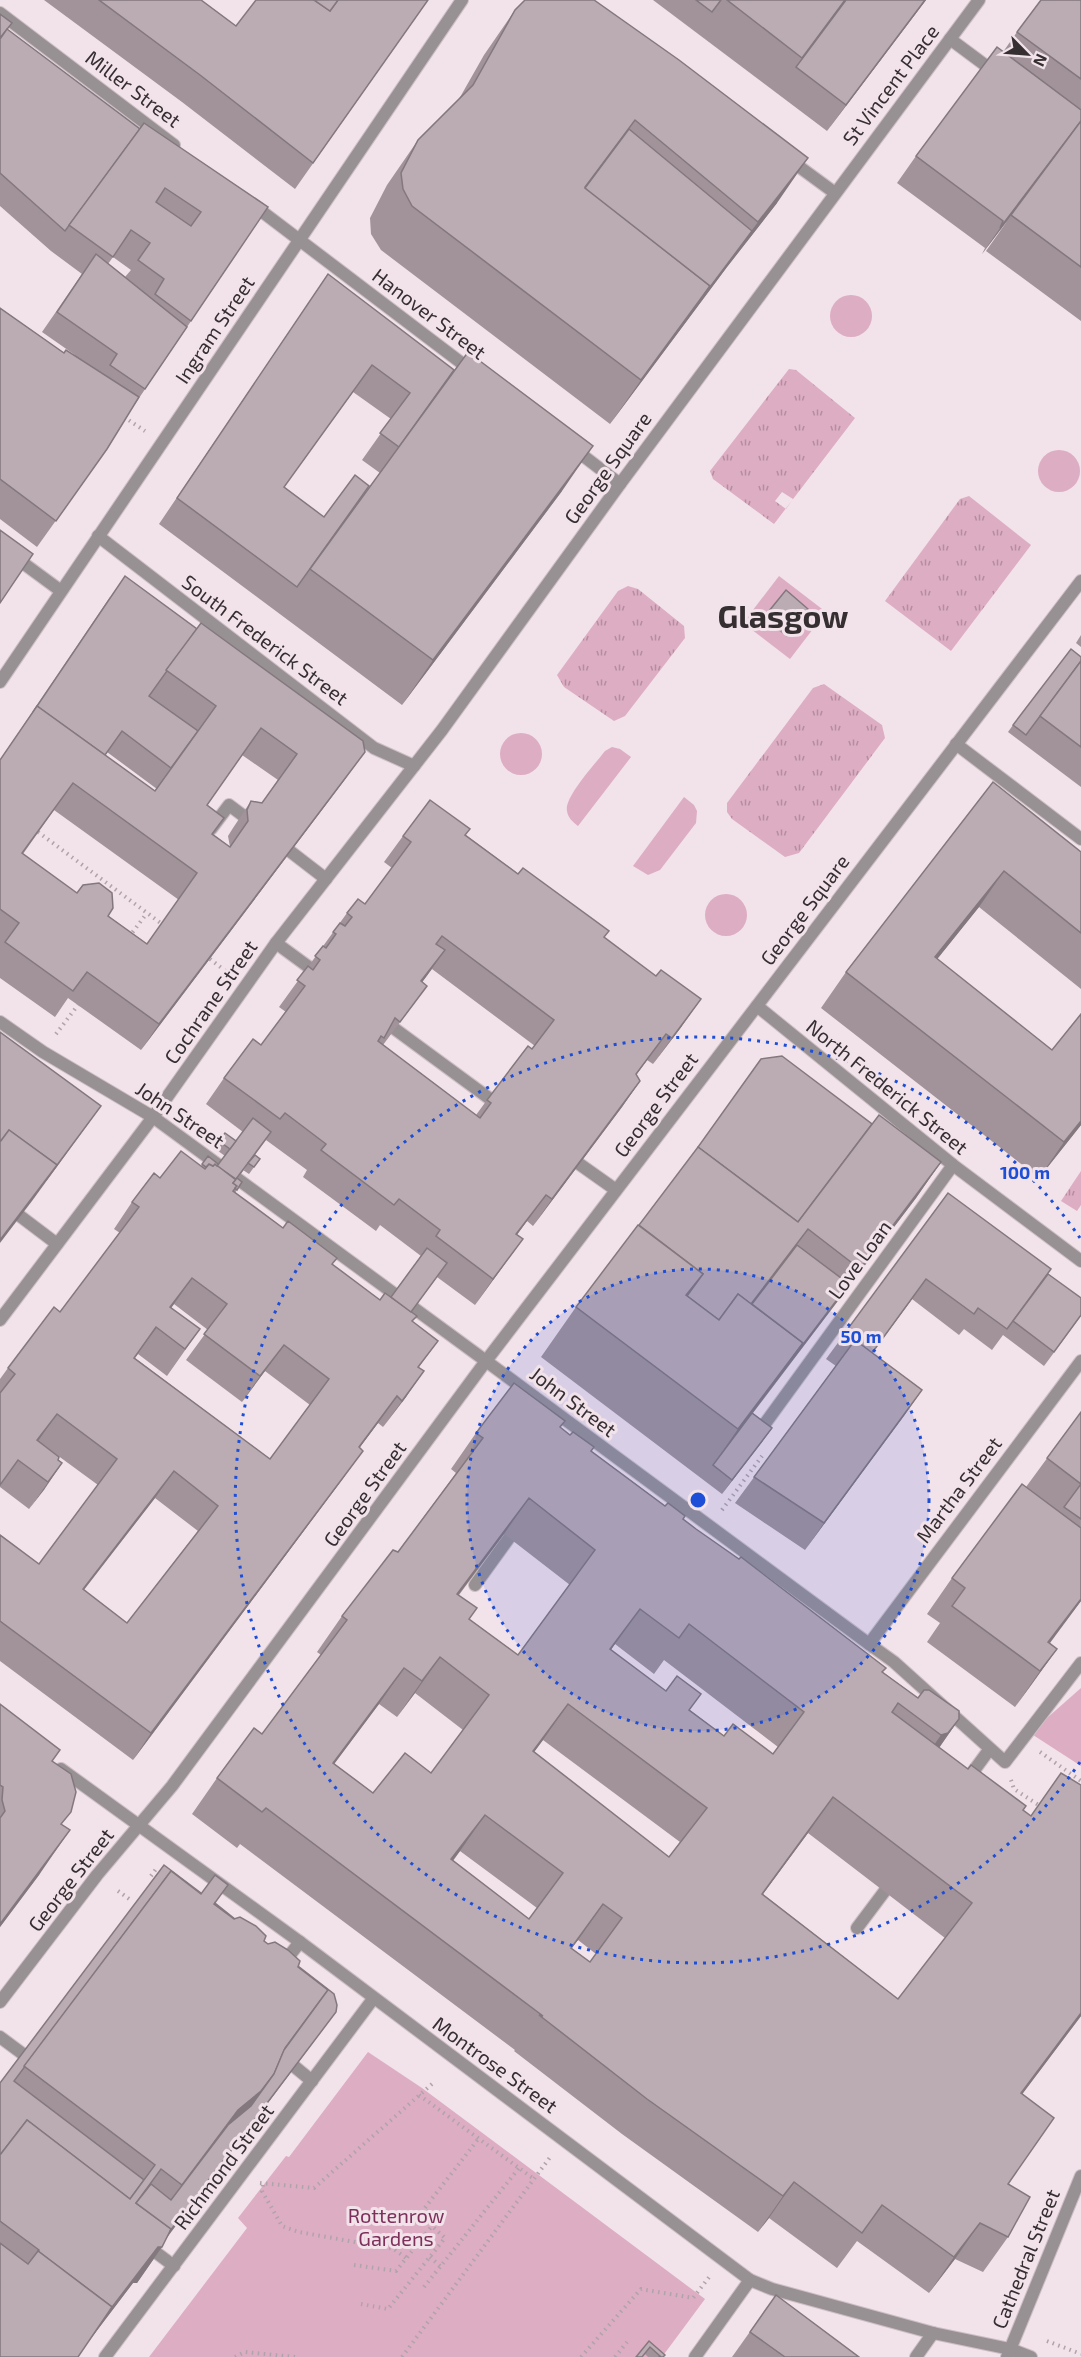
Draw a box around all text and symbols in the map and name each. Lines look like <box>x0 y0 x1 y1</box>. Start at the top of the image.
street label: St Vincent Place <box>837 19 943 149</box>
north arrow <box>997 24 1057 84</box>
street label: Miller Street <box>81 45 186 132</box>
text: N <box>1030 51 1052 70</box>
street label: Hanover Street <box>368 263 491 364</box>
street label: Ingram Street <box>169 271 259 388</box>
street label: George Square <box>559 407 656 528</box>
street label: South Frederick Street <box>178 569 354 710</box>
district label: Glasgow <box>718 596 848 634</box>
street label: George Square <box>755 849 854 969</box>
street label: Cochrane Street <box>159 935 262 1068</box>
street label: North Frederick Street <box>802 1014 974 1159</box>
street label: George Street <box>608 1047 702 1161</box>
street label: John Street <box>132 1076 230 1153</box>
text: 100 m <box>1000 1161 1050 1183</box>
street label: Love Loan <box>823 1215 896 1303</box>
text: 50 m <box>840 1325 882 1347</box>
street label: John Street <box>526 1361 622 1442</box>
street label: Martha Street <box>910 1431 1006 1547</box>
street label: George Street <box>318 1436 411 1551</box>
centre of rings <box>688 1490 708 1510</box>
street label: George Street <box>22 1823 118 1936</box>
street label: Montrose Street <box>429 2011 563 2118</box>
street label: Richmond Street <box>168 2099 278 2234</box>
street label: Cathedral Street <box>986 2185 1064 2332</box>
park label: Rottenrow Gardens <box>348 2203 444 2250</box>

